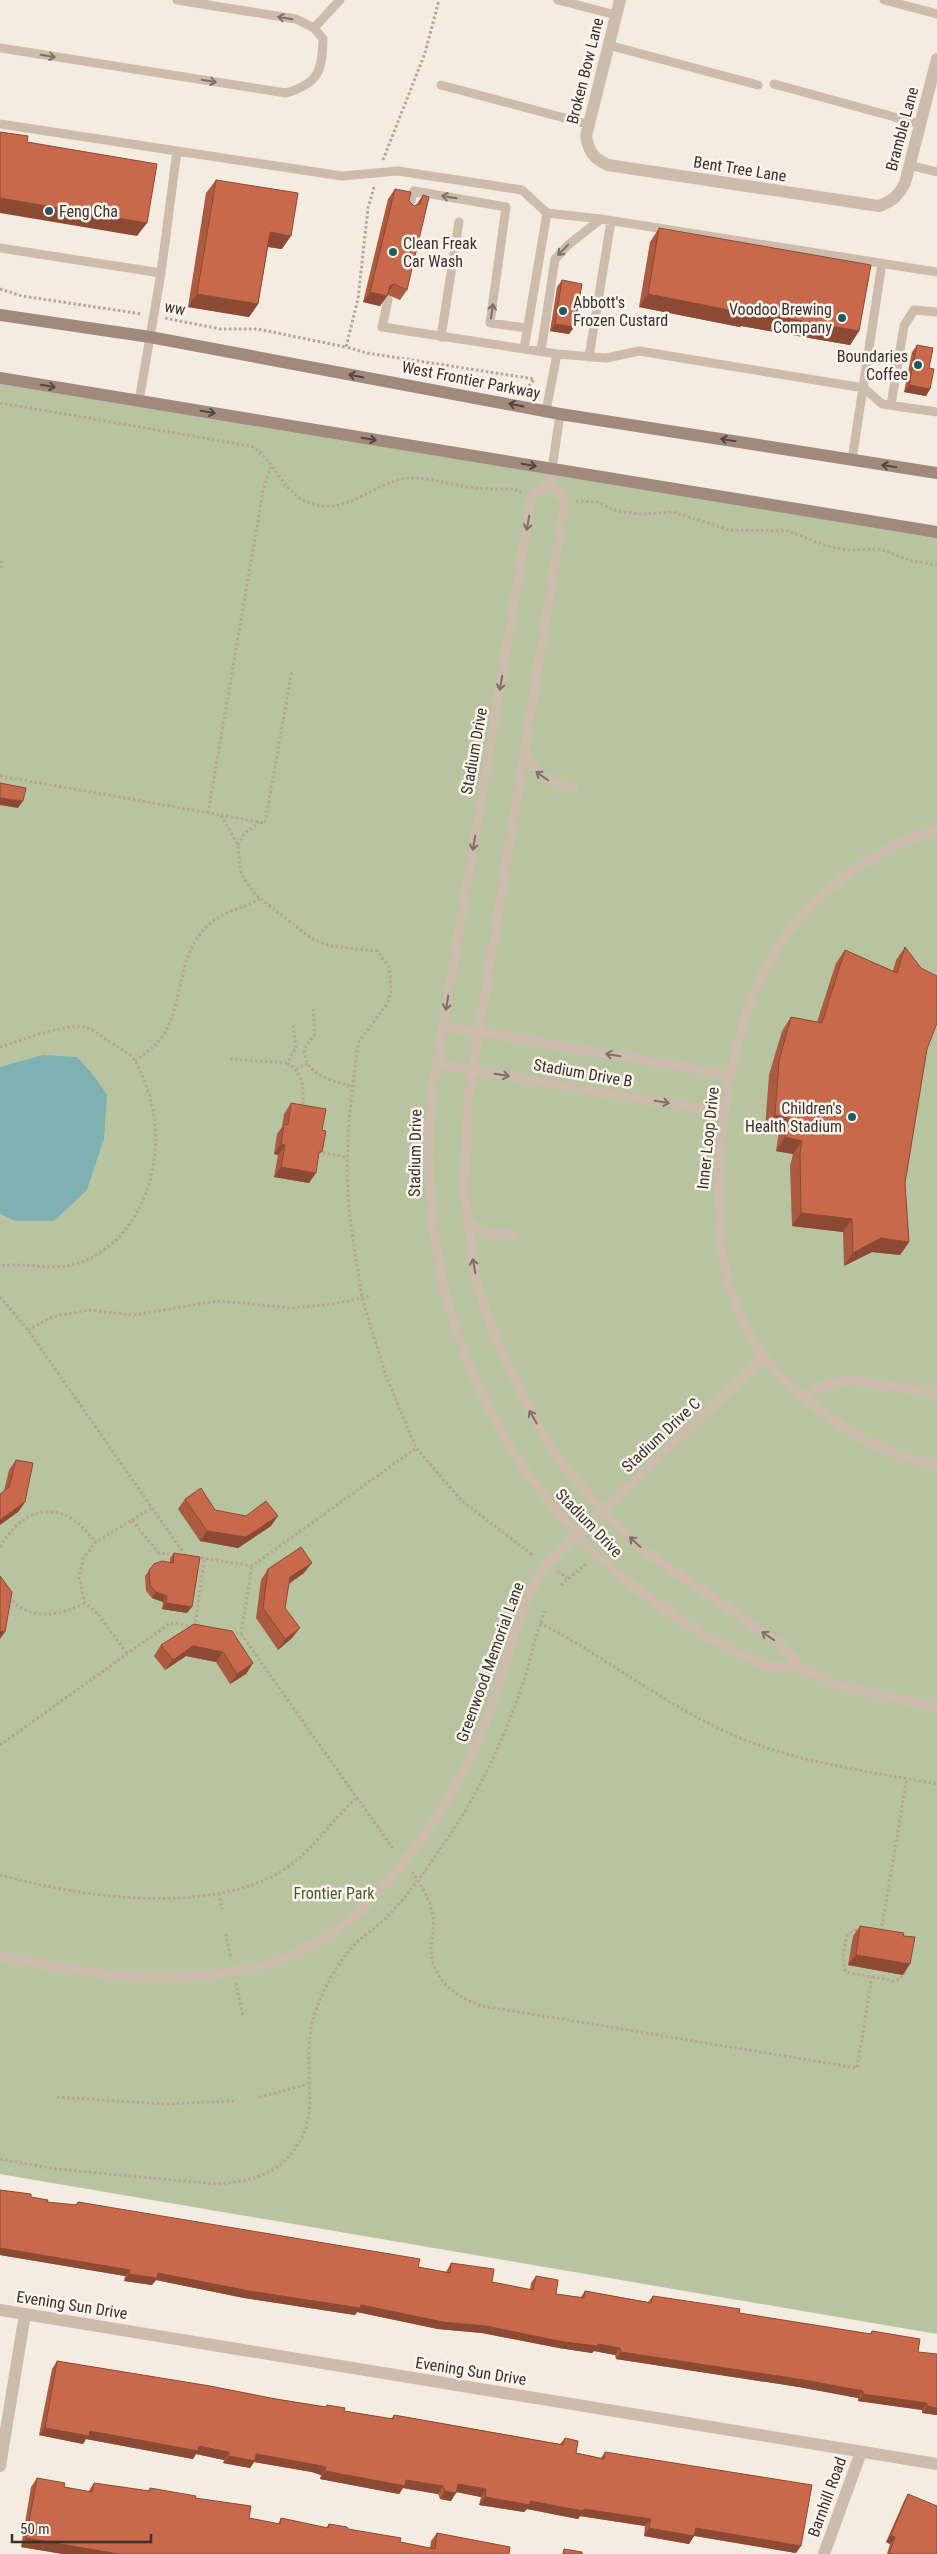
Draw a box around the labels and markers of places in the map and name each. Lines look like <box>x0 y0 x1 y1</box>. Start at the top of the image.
place label: Feng Cha <box>59 202 118 221</box>
marker: Feng Cha <box>43 205 55 217</box>
place label: Clean Freak Car Wash <box>403 234 478 271</box>
marker: Clean Freak Car Wash <box>387 246 399 258</box>
place label: Abbott's Frozen Custard <box>573 293 668 330</box>
place label: Voodoo Brewing Company <box>729 300 832 337</box>
marker: Abbott's Frozen Custard <box>557 305 569 317</box>
marker: Voodoo Brewing Company <box>836 312 848 324</box>
place label: Boundaries Coffee <box>837 347 908 384</box>
marker: Boundaries Coffee <box>912 359 924 371</box>
place label: Children's Health Stadium <box>745 1099 842 1136</box>
marker: Children's Health Stadium <box>846 1111 858 1123</box>

